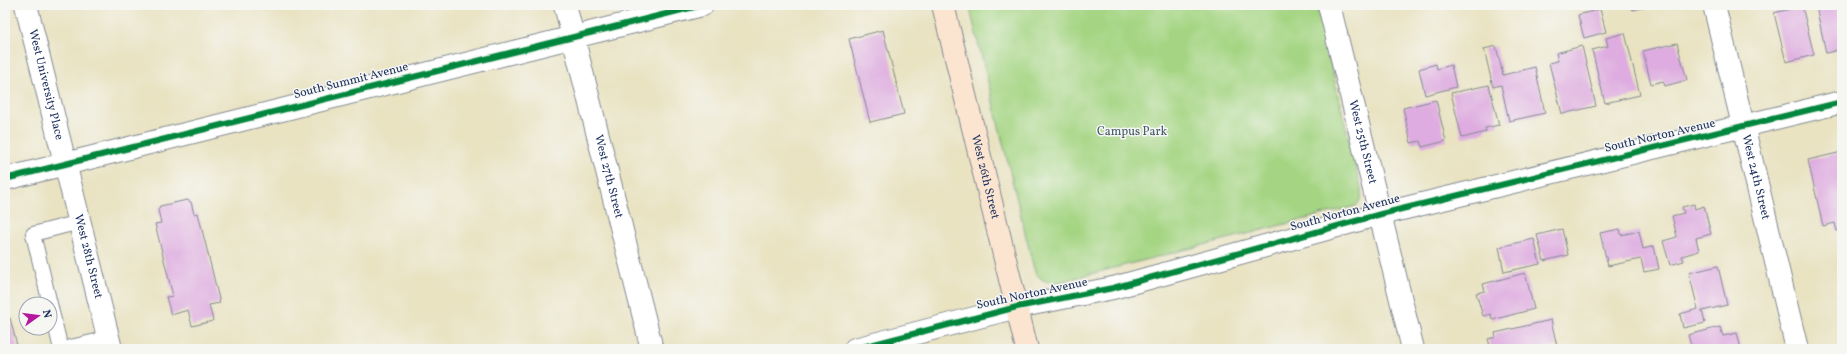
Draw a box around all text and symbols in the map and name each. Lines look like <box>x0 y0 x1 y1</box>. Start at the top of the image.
street label: West University Place <box>24 28 67 142</box>
street label: South Summit Avenue <box>292 59 410 103</box>
street label: West 25th Street <box>1344 98 1380 186</box>
street label: South Norton Avenue <box>1603 115 1717 157</box>
park label: Campus Park <box>1097 124 1168 140</box>
street label: West 27th Street <box>590 133 627 220</box>
street label: West 26th Street <box>967 133 1003 221</box>
street label: West 24th Street <box>1738 133 1774 221</box>
street label: South Norton Avenue <box>1288 191 1402 235</box>
street label: West 28th Street <box>70 213 106 300</box>
street label: South Norton Avenue <box>975 274 1089 314</box>
north arrow <box>18 296 58 336</box>
text: N <box>38 308 54 320</box>

